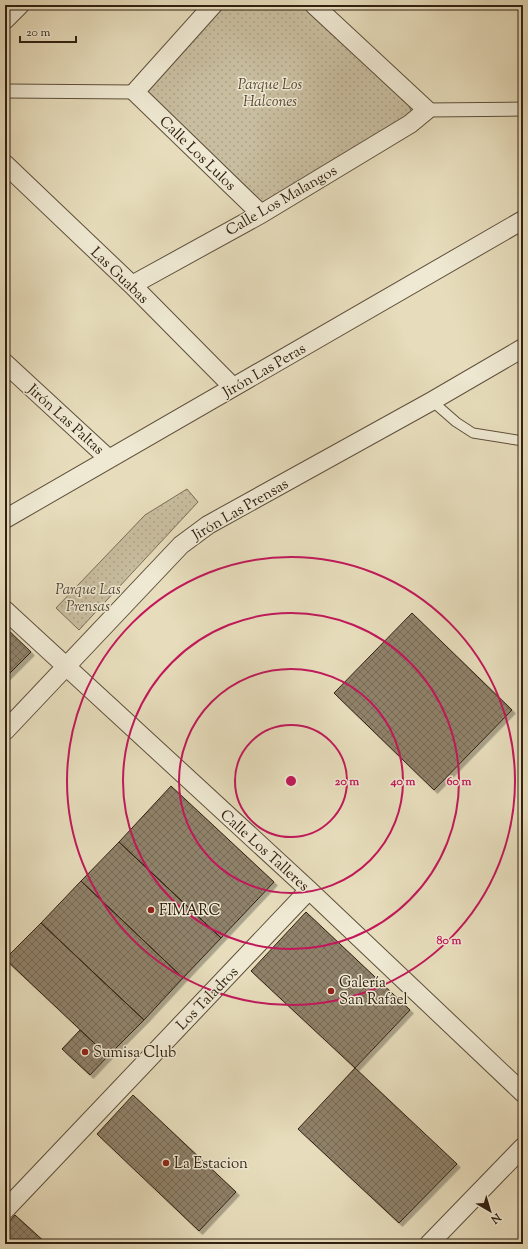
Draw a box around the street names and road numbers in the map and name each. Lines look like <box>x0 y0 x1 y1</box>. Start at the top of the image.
street label: Calle Los Lulos <box>154 112 240 196</box>
street label: Calle Los Malangos <box>222 161 341 242</box>
street label: Las Guabas <box>85 243 153 309</box>
street label: Jirón Las Peras <box>218 339 310 404</box>
street label: Jirón Las Paltas <box>21 379 108 460</box>
street label: Jirón Las Prensas <box>188 474 293 547</box>
street label: Calle Los Talleres <box>215 805 313 897</box>
street label: Los Taladros <box>172 962 244 1036</box>

